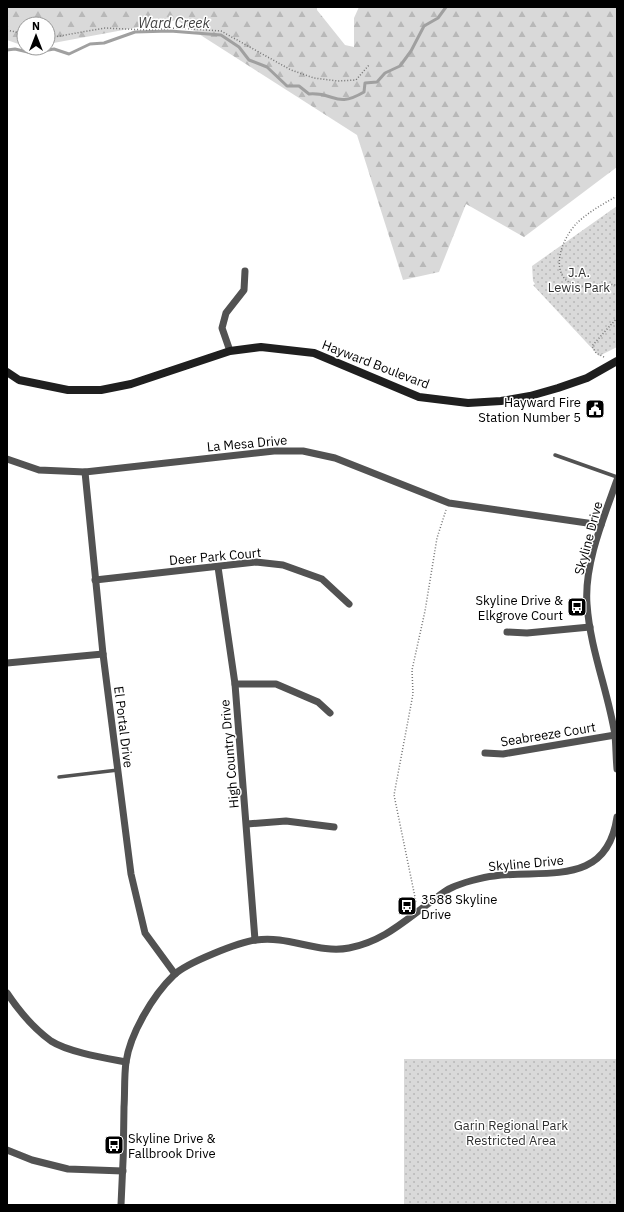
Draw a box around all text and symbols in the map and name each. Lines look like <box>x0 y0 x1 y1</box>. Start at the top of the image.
water label: Ward Creek <box>138 14 210 32</box>
north arrow <box>16 16 56 56</box>
text: N <box>32 19 40 33</box>
park label: J.A. Lewis Park <box>548 264 610 296</box>
street label: Hayward Boulevard <box>320 336 432 393</box>
place label: Hayward Fire Station Number 5 <box>478 394 581 426</box>
public building icon: Hayward Fire Station Number 5 <box>584 398 606 420</box>
street label: La Mesa Drive <box>206 432 288 455</box>
street label: Skyline Drive <box>571 499 606 577</box>
street label: Deer Park Court <box>168 544 262 569</box>
place label: Skyline Drive & Elkgrove Court <box>475 592 563 624</box>
bus stop icon: Skyline Drive & Elkgrove Court <box>566 596 588 618</box>
street label: El Portal Drive <box>110 685 137 769</box>
street label: High Country Drive <box>216 699 243 809</box>
street label: Seabreeze Court <box>499 719 597 750</box>
street label: Skyline Drive <box>488 852 564 875</box>
place label: 3588 Skyline Drive <box>421 891 497 923</box>
bus stop icon: 3588 Skyline Drive <box>396 895 418 917</box>
park label: Garin Regional Park Restricted Area <box>454 1117 568 1149</box>
place label: Skyline Drive & Fallbrook Drive <box>128 1130 216 1162</box>
bus stop icon: Skyline Drive & Fallbrook Drive <box>103 1134 125 1156</box>

